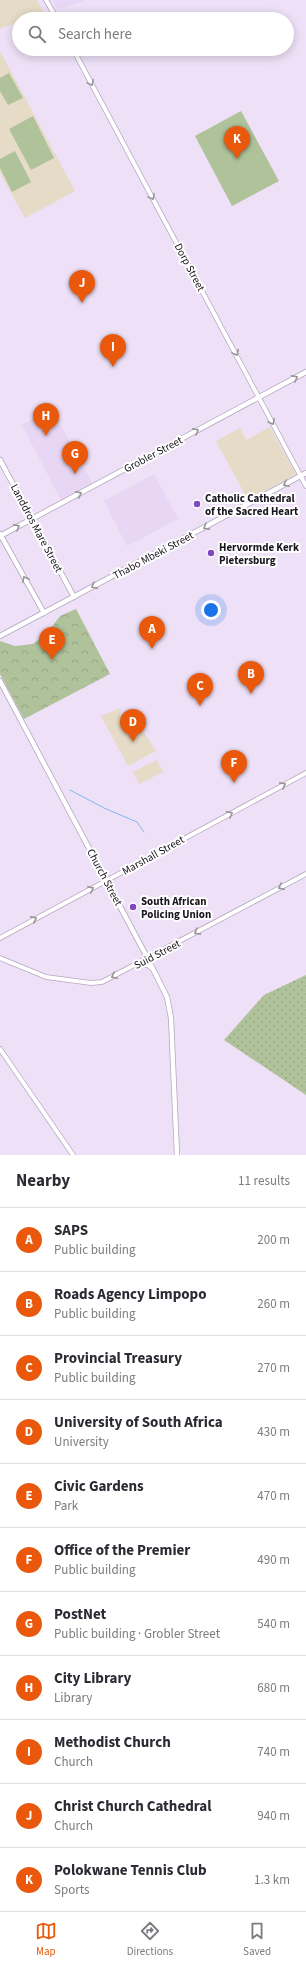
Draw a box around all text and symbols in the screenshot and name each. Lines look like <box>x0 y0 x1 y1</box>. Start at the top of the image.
search box <box>12 12 294 56</box>
icon: search <box>26 23 48 45</box>
text: Search here <box>58 24 132 45</box>
one-way arrow <box>86 79 94 87</box>
pin: K <box>224 126 250 159</box>
one-way arrow <box>148 193 155 200</box>
street label: Dorp Street <box>171 241 209 294</box>
pin: J <box>69 270 95 303</box>
pin: I <box>100 334 126 367</box>
one-way arrow <box>231 349 238 356</box>
one-way arrow <box>291 375 298 383</box>
pin: H <box>33 403 59 436</box>
one-way arrow <box>267 417 275 425</box>
one-way arrow <box>192 428 200 436</box>
street label: Grobler Street <box>121 433 185 476</box>
pin: G <box>62 441 88 474</box>
one-way arrow <box>283 479 291 486</box>
street label: Landdros Mare Street <box>7 481 66 575</box>
one-way arrow <box>74 491 82 499</box>
place label: Catholic Cathedral of the Sacred Heart <box>205 491 299 519</box>
marker: Catholic Cathedral of the Sacred Heart <box>192 499 202 509</box>
one-way arrow <box>202 522 210 529</box>
one-way arrow <box>12 525 20 532</box>
street label: Thabo Mbeki Street <box>110 528 196 583</box>
place label: Hervormde Kerk Pietersburg <box>219 540 299 568</box>
marker: Hervormde Kerk Pietersburg <box>206 548 216 558</box>
one-way arrow <box>22 576 29 584</box>
one-way arrow <box>91 581 98 588</box>
your location <box>201 600 221 620</box>
pin: A <box>139 616 165 649</box>
pin: E <box>39 627 65 660</box>
pin: B <box>238 661 264 694</box>
pin: C <box>187 673 213 706</box>
pin: D <box>120 709 146 742</box>
pin: F <box>221 750 247 783</box>
one-way arrow <box>279 782 286 790</box>
one-way arrow <box>225 811 233 818</box>
street label: Marshall Street <box>120 832 187 879</box>
street label: Church Street <box>83 846 126 909</box>
one-way arrow <box>278 882 285 890</box>
one-way arrow <box>87 886 94 894</box>
place label: South African Policing Union <box>141 894 211 922</box>
marker: South African Policing Union <box>128 902 138 912</box>
one-way arrow <box>30 917 38 924</box>
one-way arrow <box>194 928 201 935</box>
street label: Suid Street <box>131 936 183 973</box>
one-way arrow <box>110 972 118 979</box>
text: Nearby <box>16 1169 70 1193</box>
text: 11 results <box>238 1172 290 1190</box>
text: SAPS <box>54 1220 88 1241</box>
text: A <box>25 1231 33 1249</box>
text: 200 m <box>257 1231 290 1249</box>
text: Public building <box>54 1241 136 1259</box>
text: Roads Agency Limpopo <box>54 1284 207 1305</box>
text: B <box>25 1295 33 1313</box>
text: 260 m <box>257 1295 290 1313</box>
text: Public building <box>54 1305 136 1323</box>
text: Provincial Treasury <box>54 1348 182 1369</box>
text: C <box>25 1359 33 1377</box>
text: 270 m <box>257 1359 290 1377</box>
text: Public building <box>54 1369 136 1387</box>
text: University of South Africa <box>54 1412 223 1433</box>
text: D <box>25 1423 33 1441</box>
text: 430 m <box>257 1423 290 1441</box>
text: University <box>54 1433 109 1451</box>
text: Civic Gardens <box>54 1476 144 1497</box>
text: E <box>25 1487 33 1505</box>
text: 470 m <box>257 1487 290 1505</box>
text: Park <box>54 1497 78 1515</box>
text: Office of the Premier <box>54 1540 190 1561</box>
text: F <box>26 1551 32 1569</box>
text: 490 m <box>257 1551 290 1569</box>
text: Public building <box>54 1561 136 1579</box>
text: PostNet <box>54 1604 106 1625</box>
text: G <box>25 1615 33 1633</box>
text: 540 m <box>257 1615 290 1633</box>
text: Public building · Grobler Street <box>54 1625 220 1643</box>
text: City Library <box>54 1668 131 1689</box>
text: H <box>25 1679 33 1697</box>
text: 680 m <box>257 1679 290 1697</box>
text: Library <box>54 1689 92 1707</box>
text: Methodist Church <box>54 1732 171 1753</box>
text: I <box>27 1743 31 1761</box>
text: 740 m <box>257 1743 290 1761</box>
text: Church <box>54 1753 93 1771</box>
text: Christ Church Cathedral <box>54 1796 212 1817</box>
text: J <box>26 1807 32 1825</box>
text: 940 m <box>257 1807 290 1825</box>
text: Church <box>54 1817 93 1835</box>
text: Polokwane Tennis Club <box>54 1860 207 1881</box>
text: K <box>25 1871 33 1889</box>
text: 1.3 km <box>254 1871 290 1889</box>
text: Sports <box>54 1881 89 1899</box>
tab: Map <box>35 1920 57 1959</box>
tab: Directions <box>127 1920 173 1959</box>
tab: Saved <box>243 1920 271 1959</box>

